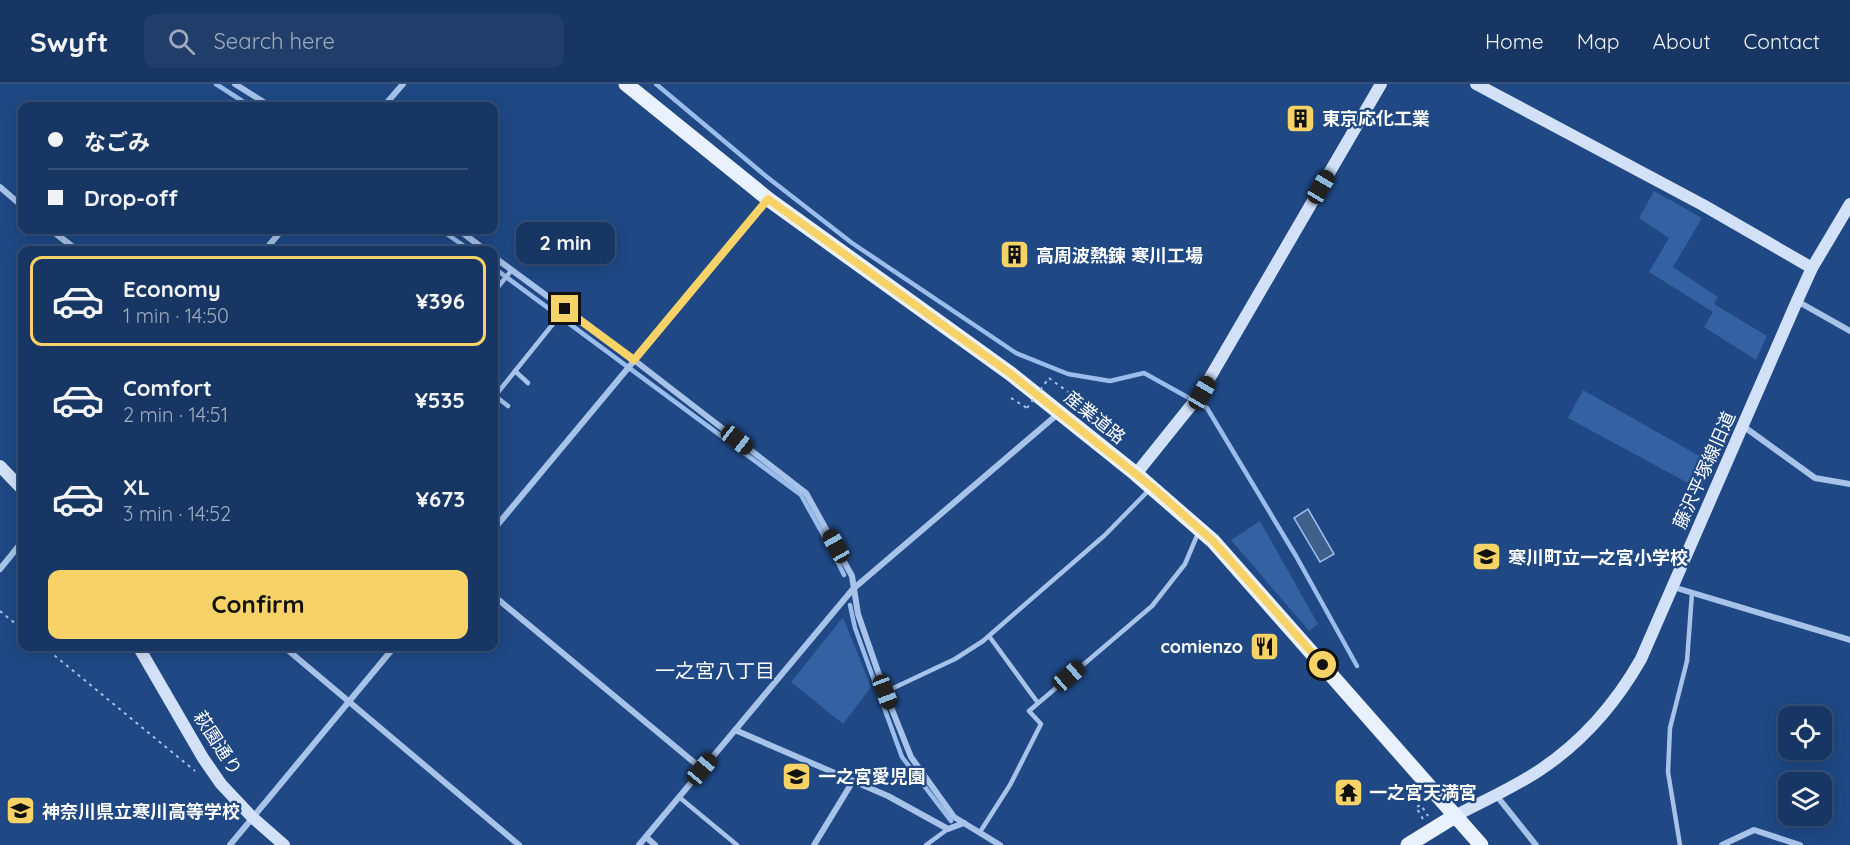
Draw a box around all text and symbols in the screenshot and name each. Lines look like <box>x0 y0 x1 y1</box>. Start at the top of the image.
search box <box>144 14 564 68</box>
text: Swyft <box>30 24 108 59</box>
icon: search <box>165 25 198 58</box>
text: Search here <box>213 27 335 55</box>
text: Home <box>1485 28 1544 54</box>
text: Map <box>1577 28 1620 54</box>
text: About <box>1653 28 1711 54</box>
text: Contact <box>1744 28 1820 54</box>
building icon: 東京応化工業 <box>1285 102 1317 134</box>
place label: 東京応化工業 <box>1322 107 1430 130</box>
text: なごみ <box>84 128 150 156</box>
car <box>1304 167 1338 207</box>
text: Drop-off <box>84 184 178 212</box>
callout: 2 min <box>516 222 614 264</box>
text: 2 min <box>539 230 592 255</box>
building icon: 高周波熱錬 寒川工場 <box>999 239 1031 271</box>
place label: 高周波熱錬 寒川工場 <box>1036 244 1203 267</box>
icon: car <box>51 274 105 328</box>
text: Economy <box>123 275 221 303</box>
text: ¥396 <box>415 287 465 315</box>
route end <box>551 295 578 322</box>
text: 1 min · 14:50 <box>123 303 229 328</box>
icon: car <box>51 373 105 427</box>
car <box>1185 373 1219 413</box>
text: Comfort <box>123 374 212 402</box>
street label: 産業道路 <box>1060 385 1130 449</box>
text: ¥535 <box>415 386 465 414</box>
text: 2 min · 14:51 <box>123 402 228 427</box>
street label: 藤沢平塚線旧道 <box>1668 408 1740 532</box>
car <box>717 422 757 458</box>
icon: car <box>51 472 105 526</box>
text: XL <box>123 473 150 501</box>
text: ¥673 <box>416 485 465 513</box>
text: 3 min · 14:52 <box>123 501 231 526</box>
car <box>819 526 853 566</box>
school or university icon: 寒川町立一之宮小学校 <box>1471 541 1503 573</box>
place label: 寒川町立一之宮小学校 <box>1508 546 1688 569</box>
button: Confirm <box>48 570 468 639</box>
restaurant icon: comienzo <box>1248 630 1280 662</box>
place label: comienzo <box>1160 635 1243 658</box>
route start <box>1309 651 1336 678</box>
car <box>1050 657 1088 695</box>
district label: 一之宮八丁目 <box>655 658 775 683</box>
car <box>870 672 900 712</box>
map controls <box>1778 706 1832 826</box>
button: locate <box>1778 706 1832 760</box>
street label: 萩園通り <box>189 707 247 779</box>
car <box>684 749 720 789</box>
school or university icon: 一之宮愛児園 <box>781 760 813 792</box>
place label: 一之宮愛児園 <box>818 765 926 788</box>
button: layers <box>1778 772 1832 826</box>
temple icon: 一之宮天満宮 <box>1332 776 1364 808</box>
place label: 一之宮天満宮 <box>1369 781 1477 804</box>
school or university icon: 神奈川県立寒川高等学校 <box>5 795 37 827</box>
place label: 神奈川県立寒川高等学校 <box>42 800 240 823</box>

